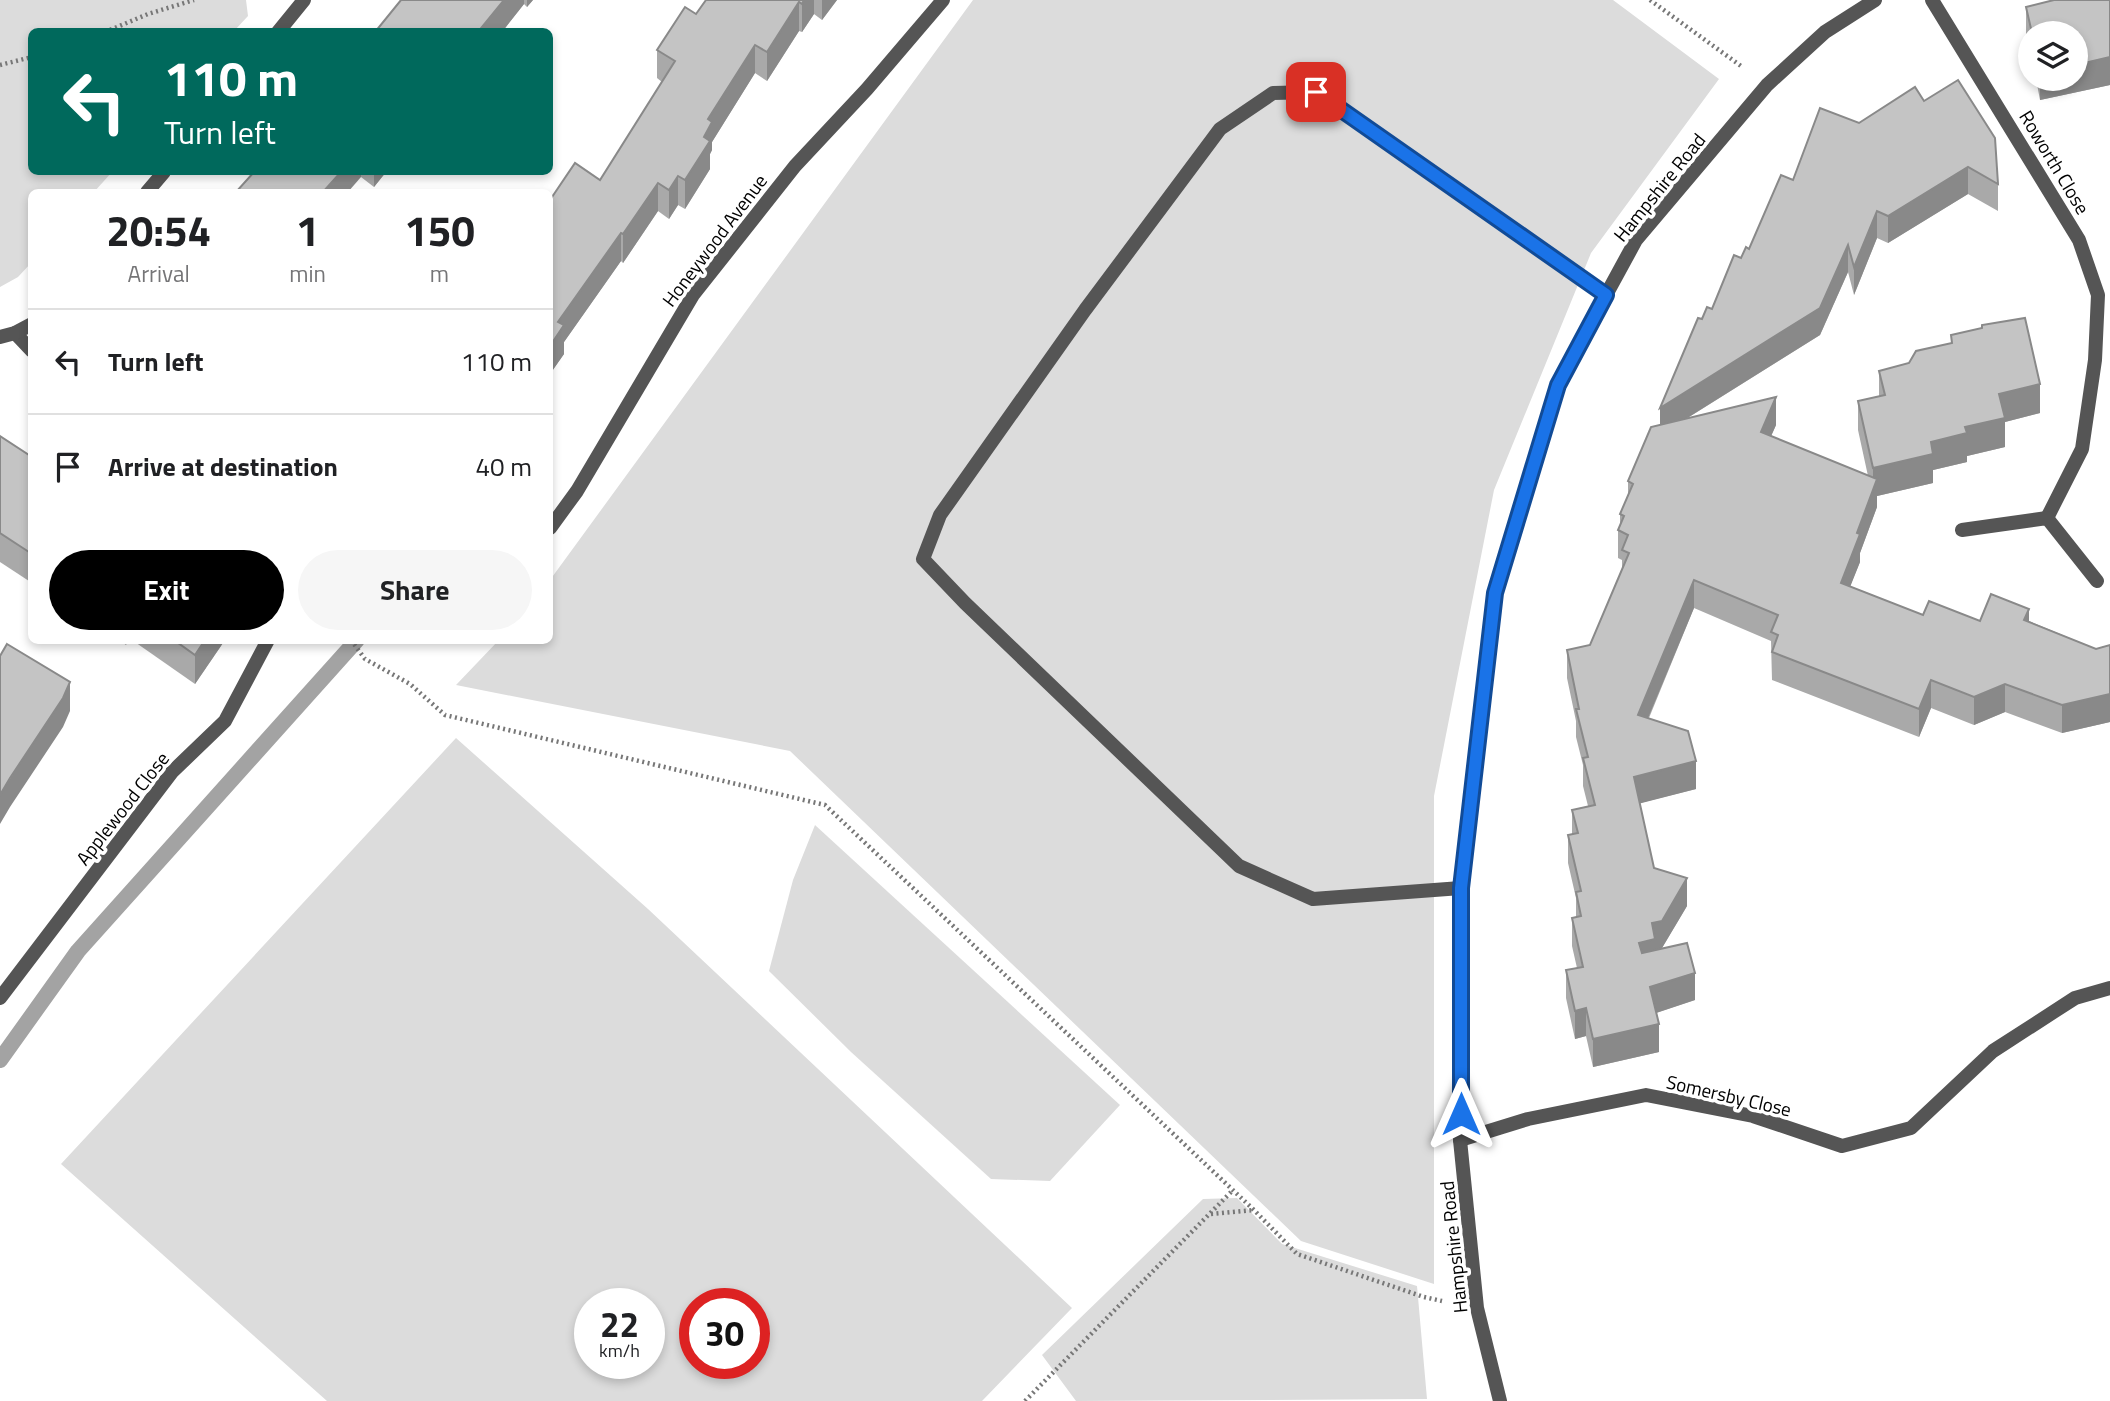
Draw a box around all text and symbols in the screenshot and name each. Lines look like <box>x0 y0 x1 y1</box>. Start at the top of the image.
map controls <box>2018 21 2088 91</box>
button: layers <box>2018 21 2088 91</box>
text: 110 m <box>164 40 298 115</box>
icon: left <box>49 56 140 147</box>
pin <box>1286 62 1346 122</box>
icon: arrive <box>1297 73 1335 111</box>
street label: Roworth Close <box>2013 105 2097 219</box>
text: Turn left <box>164 108 276 156</box>
street label: Hampshire Road <box>1606 126 1712 248</box>
street label: Honeywood Avenue <box>654 168 774 312</box>
text: 20:54 <box>106 198 211 262</box>
text: 1 <box>296 198 319 262</box>
text: 150 <box>404 198 475 262</box>
text: Arrival <box>127 256 190 291</box>
text: min <box>289 256 326 291</box>
text: m <box>430 256 449 291</box>
text: Turn left <box>108 342 203 381</box>
text: 110 m <box>461 342 532 381</box>
icon: left <box>49 343 87 381</box>
text: Arrive at destination <box>108 447 338 486</box>
text: 40 m <box>475 447 532 486</box>
icon: arrive <box>49 448 87 486</box>
button: Exit <box>49 550 284 630</box>
button: Share <box>298 550 532 630</box>
street label: Applewood Close <box>68 745 176 871</box>
street label: Somersby Close <box>1664 1067 1794 1123</box>
position arrow <box>1424 1077 1498 1151</box>
street label: Hampshire Road <box>1432 1179 1474 1315</box>
speed limit sign: 30 <box>679 1288 770 1379</box>
text: 22 <box>600 1297 639 1351</box>
text: km/h <box>599 1337 640 1364</box>

